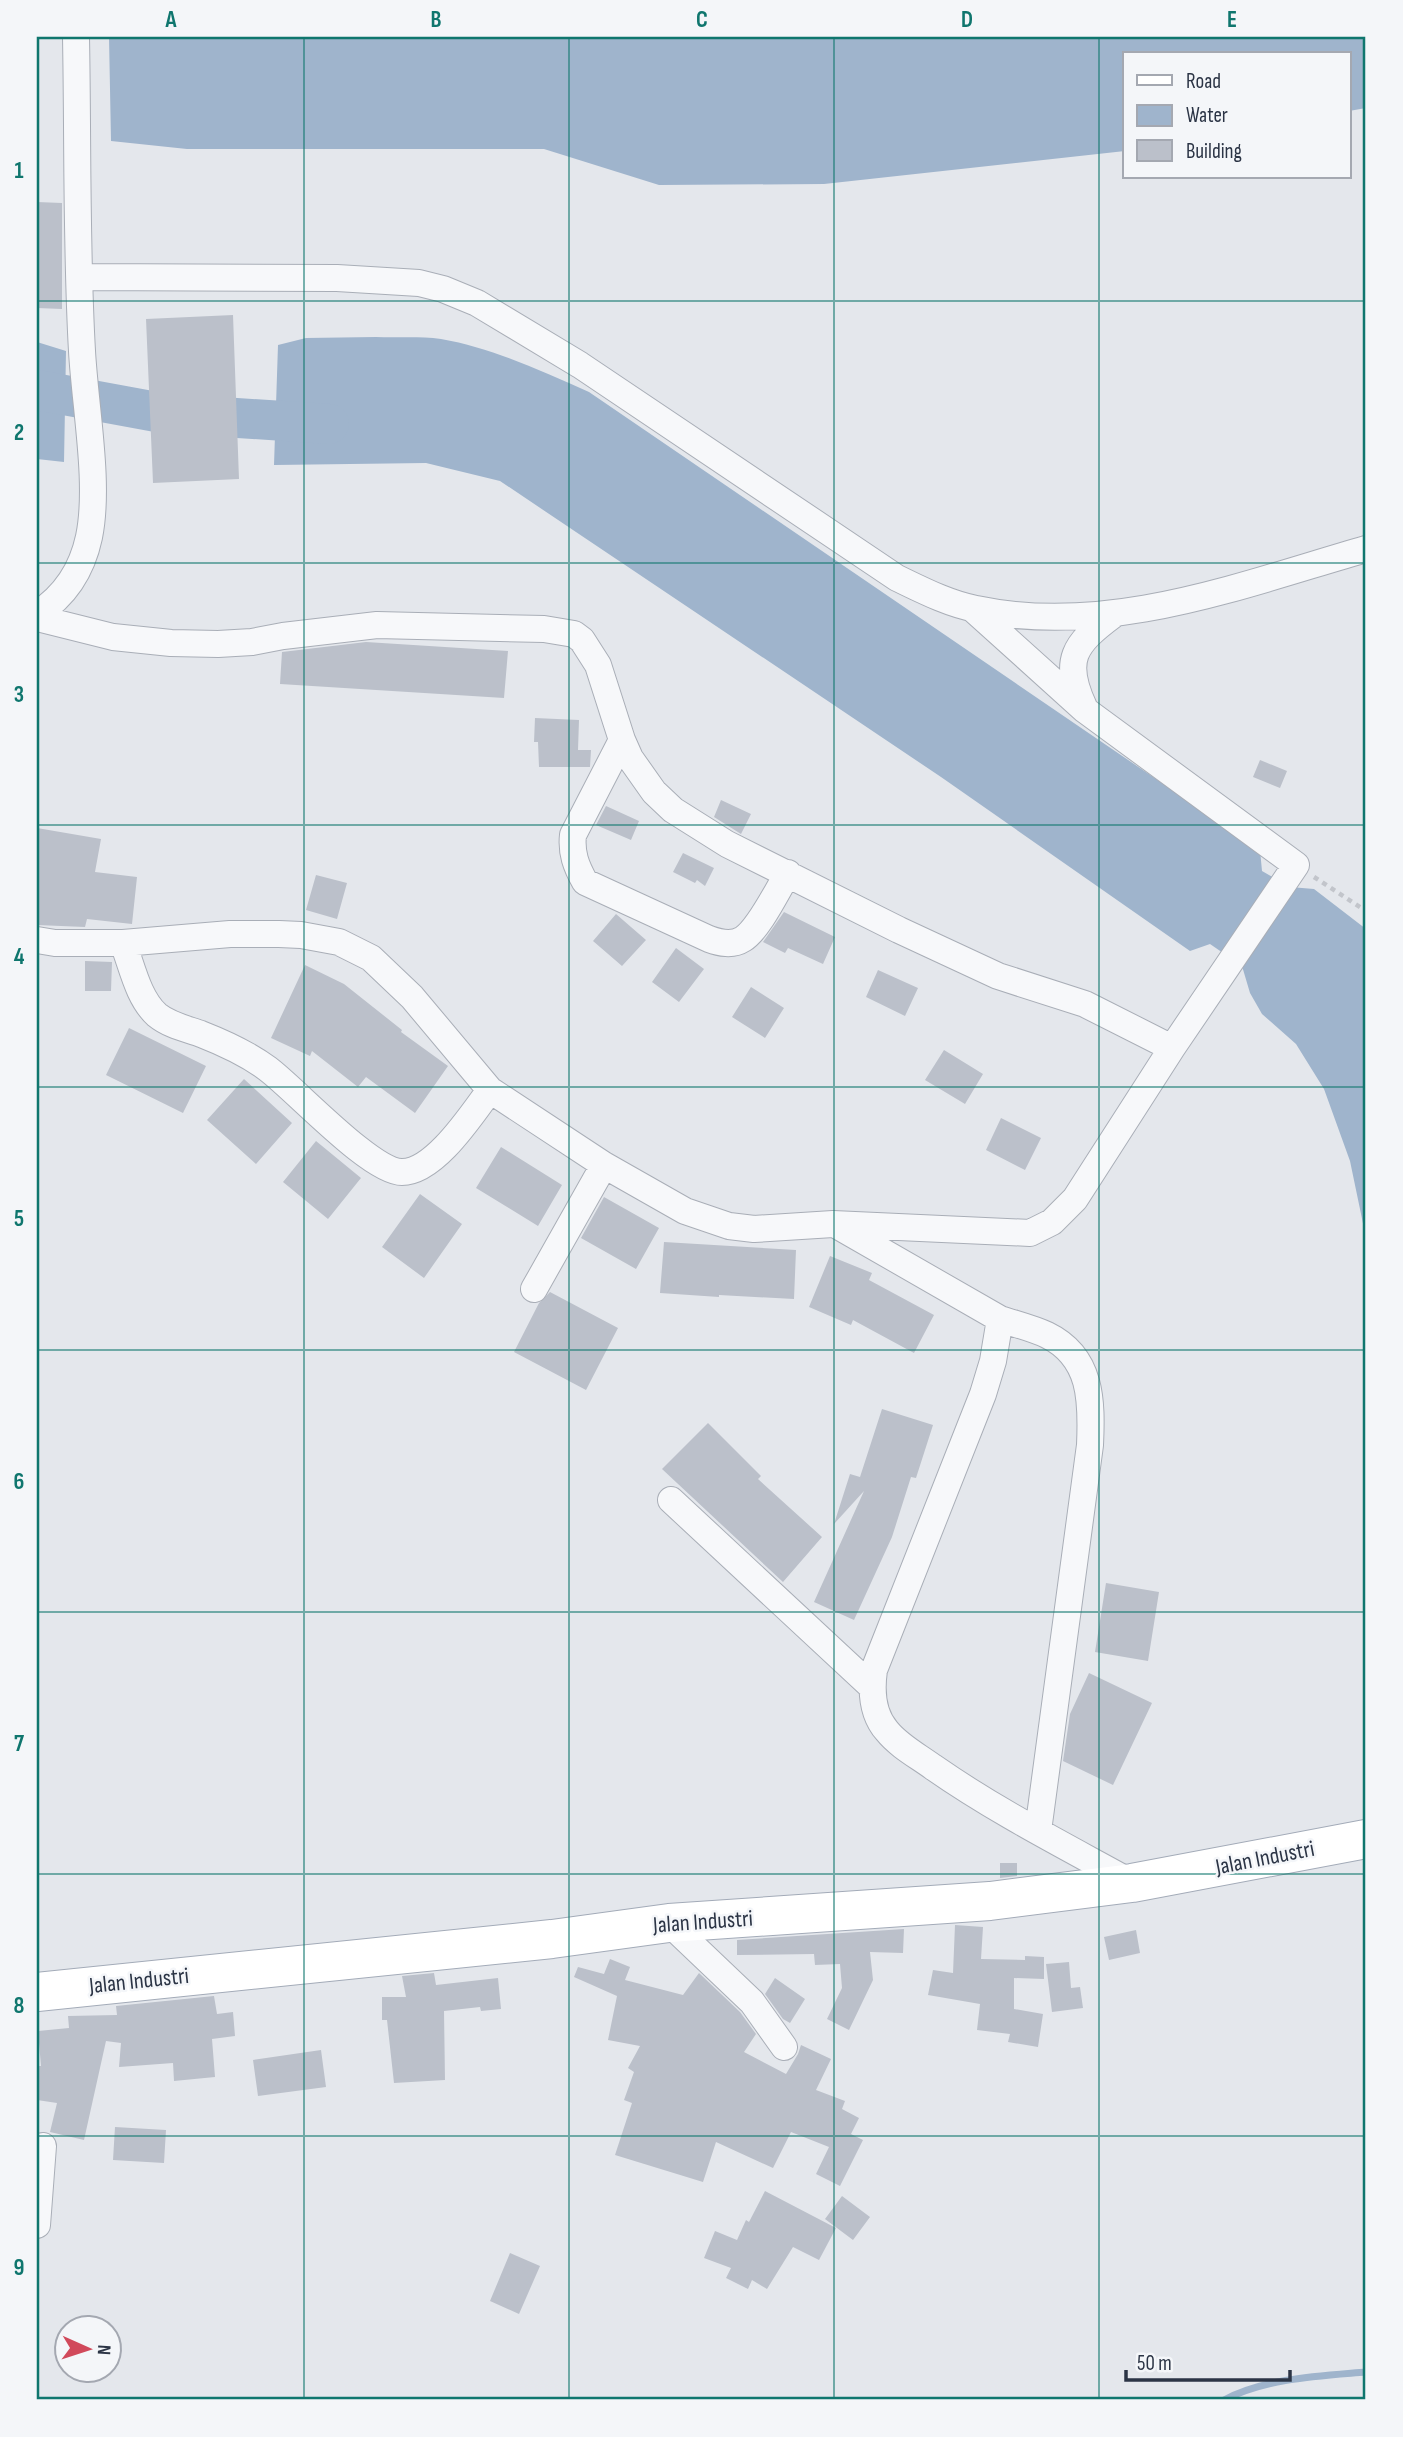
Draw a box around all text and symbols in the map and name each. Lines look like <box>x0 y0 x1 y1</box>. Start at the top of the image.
text: A <box>165 6 178 34</box>
text: B <box>431 6 442 34</box>
text: C <box>696 6 708 34</box>
text: D <box>961 6 973 34</box>
text: E <box>1227 6 1237 34</box>
legend <box>1123 52 1350 178</box>
text: Road <box>1186 69 1221 94</box>
text: Water <box>1186 103 1228 128</box>
text: Building <box>1186 139 1242 164</box>
text: 1 <box>14 157 24 185</box>
text: 2 <box>14 419 24 447</box>
text: 3 <box>14 681 24 709</box>
text: 4 <box>14 943 25 971</box>
text: 5 <box>14 1205 24 1233</box>
text: 6 <box>14 1468 24 1496</box>
text: 7 <box>14 1730 24 1758</box>
street label: Jalan Industri <box>1212 1835 1317 1881</box>
street label: Jalan Industri <box>651 1905 754 1940</box>
street label: Jalan Industri <box>87 1962 190 2000</box>
text: 8 <box>14 1992 25 2020</box>
text: 9 <box>14 2254 24 2282</box>
north arrow <box>52 2314 122 2384</box>
scale bar <box>1126 2339 1291 2383</box>
text: N <box>92 2344 115 2355</box>
text: 50 m <box>1137 2351 1172 2376</box>

